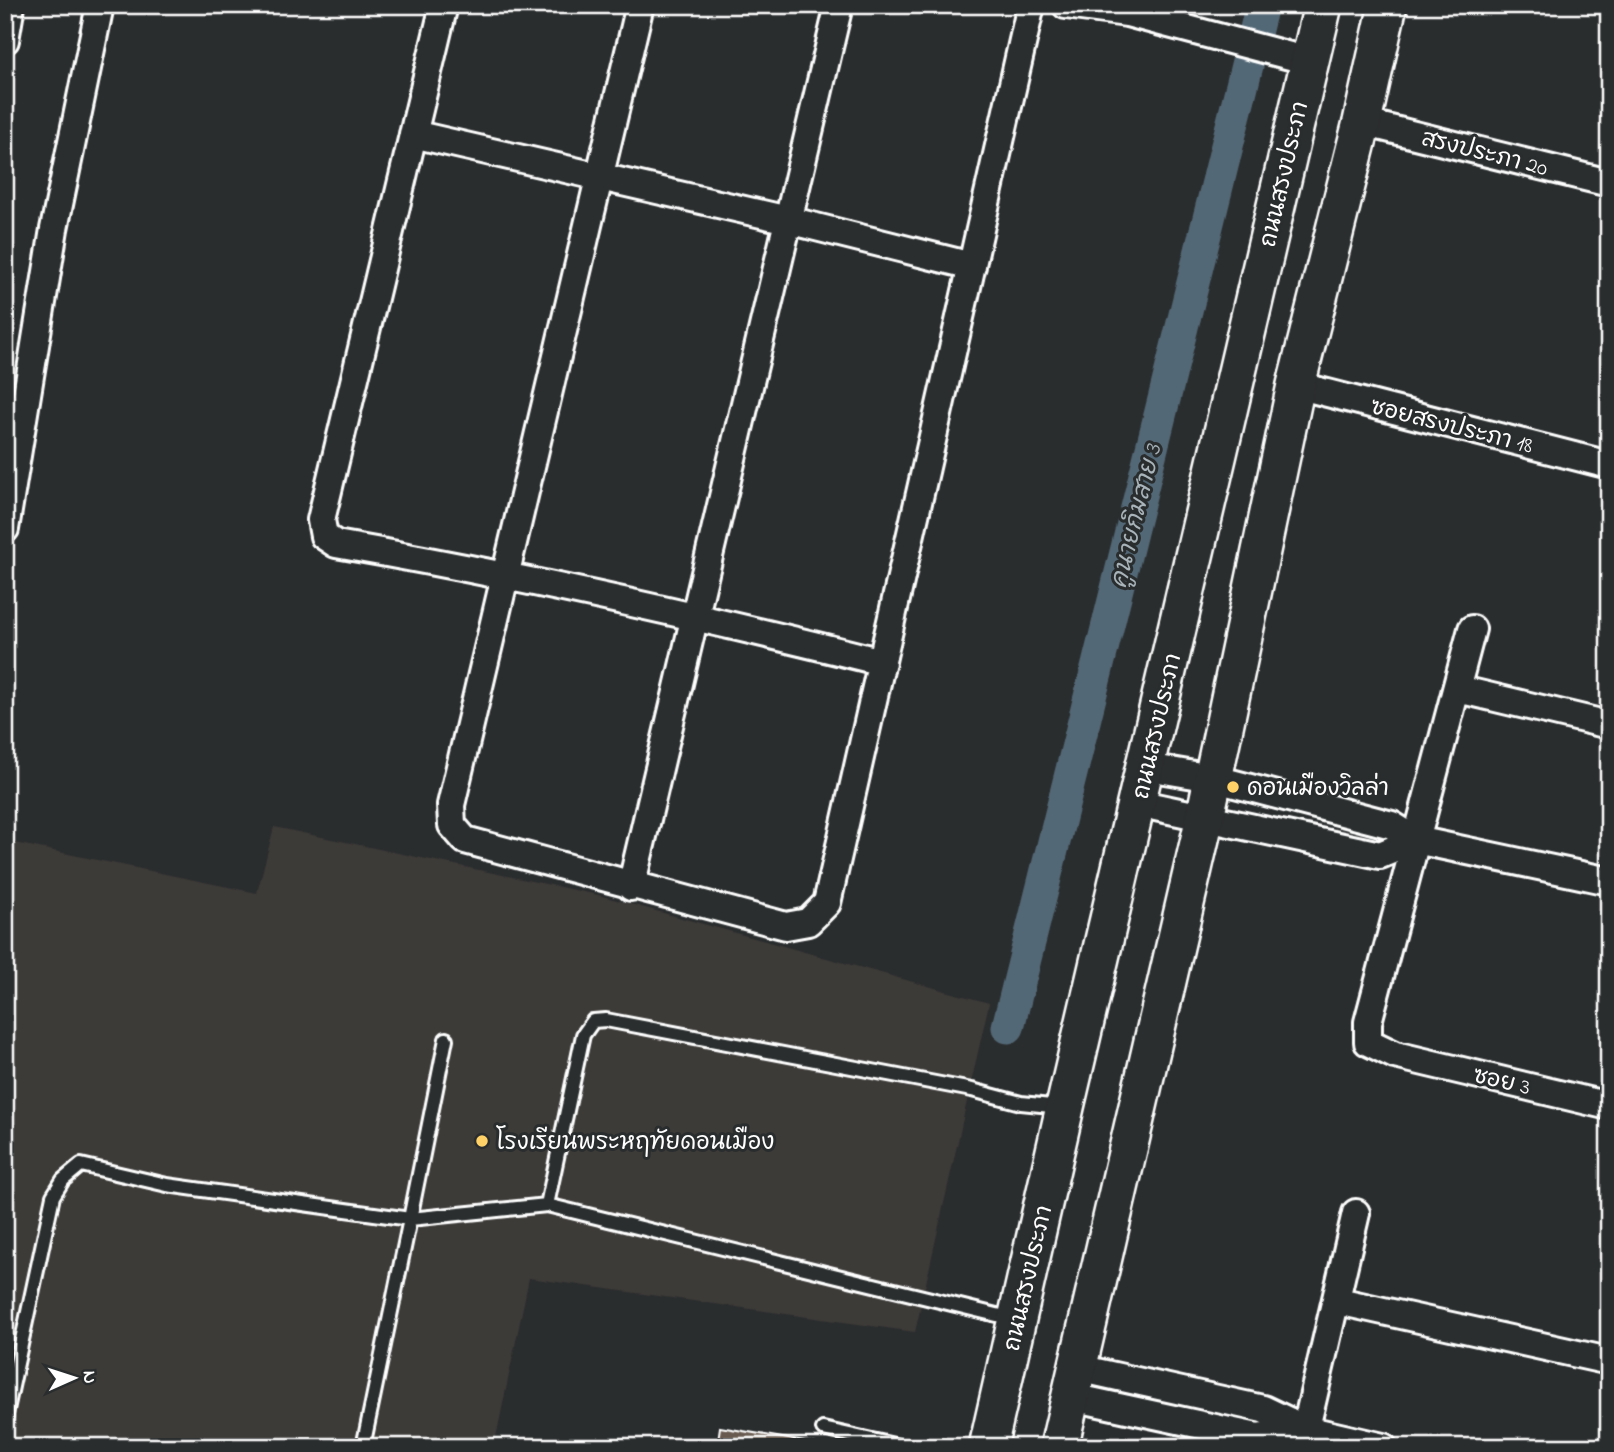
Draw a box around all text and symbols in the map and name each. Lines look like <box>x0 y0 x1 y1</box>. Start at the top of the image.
street label: ถนนสรงประภา <box>1253 98 1318 251</box>
street label: สรงประภา 20 <box>1418 123 1551 186</box>
street label: ซอยสรงประภา 18 <box>1367 391 1536 464</box>
water label: คูนายกิมสาย 3 <box>1103 440 1172 592</box>
street label: ถนนสรงประภา <box>1126 650 1191 803</box>
place label: ดอนเมืองวิลล่า <box>1247 772 1389 806</box>
marker: ดอนเมืองวิลล่า <box>1225 779 1241 795</box>
street label: ซอย 3 <box>1469 1060 1533 1105</box>
place label: โรงเรียนพระหฤทัยดอนเมือง <box>496 1125 774 1160</box>
marker: โรงเรียนพระหฤทัยดอนเมือง <box>474 1133 490 1149</box>
street label: ถนนสรงประภา <box>997 1202 1062 1355</box>
north arrow <box>38 1344 108 1414</box>
text: N <box>75 1370 102 1385</box>

